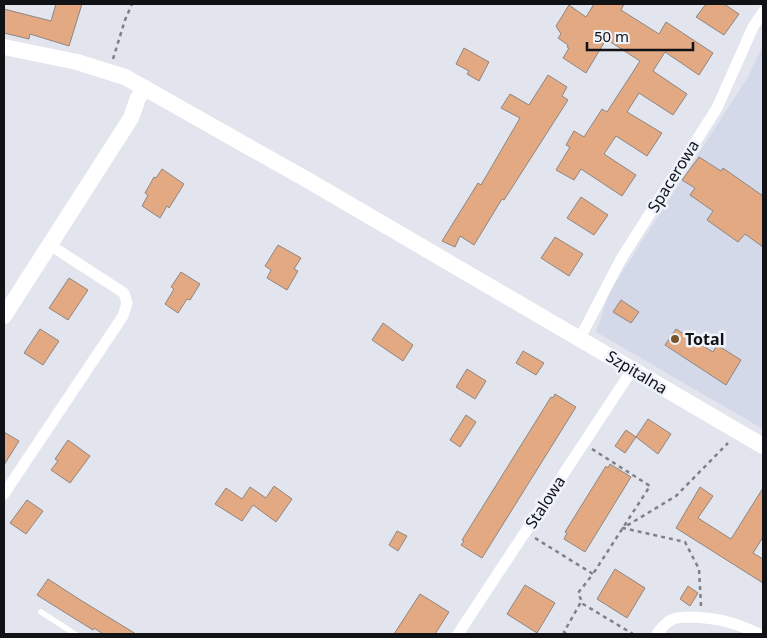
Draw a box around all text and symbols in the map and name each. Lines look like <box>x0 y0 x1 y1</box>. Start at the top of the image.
scale bar <box>587 20 693 52</box>
text: 50 m <box>594 26 629 46</box>
street label: Spacerowa <box>642 136 704 216</box>
place label: Total <box>685 328 724 350</box>
marker: Total <box>669 333 681 345</box>
street label: Szpitalna <box>602 345 672 399</box>
street label: Stalowa <box>520 471 570 533</box>

